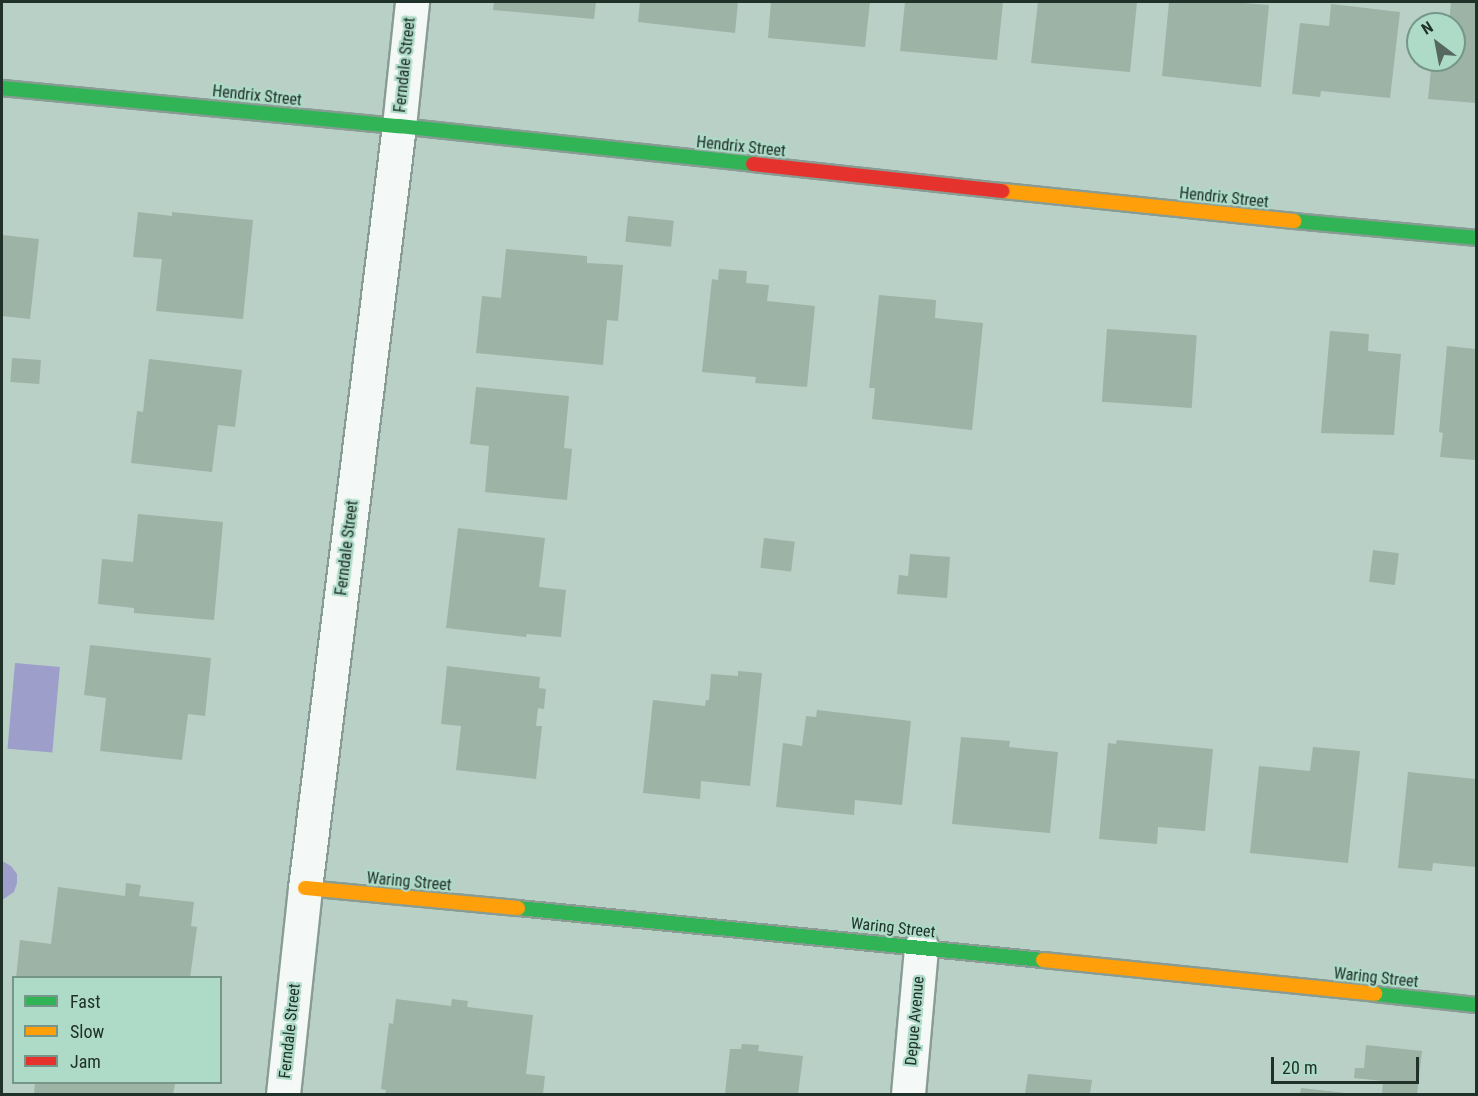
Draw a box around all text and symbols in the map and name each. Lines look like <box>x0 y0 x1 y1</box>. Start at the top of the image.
north arrow <box>1406 12 1466 72</box>
street label: Ferndale Street <box>390 16 420 114</box>
text: N <box>1418 17 1436 39</box>
street label: Hendrix Street <box>211 82 303 110</box>
street label: Hendrix Street <box>695 133 787 161</box>
street label: Hendrix Street <box>1178 184 1270 212</box>
street label: Ferndale Street <box>332 499 362 597</box>
street label: Waring Street <box>366 869 452 895</box>
street label: Waring Street <box>850 914 936 942</box>
street label: Waring Street <box>1333 964 1419 992</box>
legend <box>12 976 222 1084</box>
street label: Depue Avenue <box>902 976 928 1066</box>
street label: Ferndale Street <box>275 982 305 1080</box>
text: Fast <box>70 991 101 1012</box>
text: Slow <box>70 1021 104 1042</box>
scale bar <box>1274 1045 1422 1083</box>
text: Jam <box>70 1051 101 1072</box>
text: 20 m <box>1282 1057 1317 1078</box>

